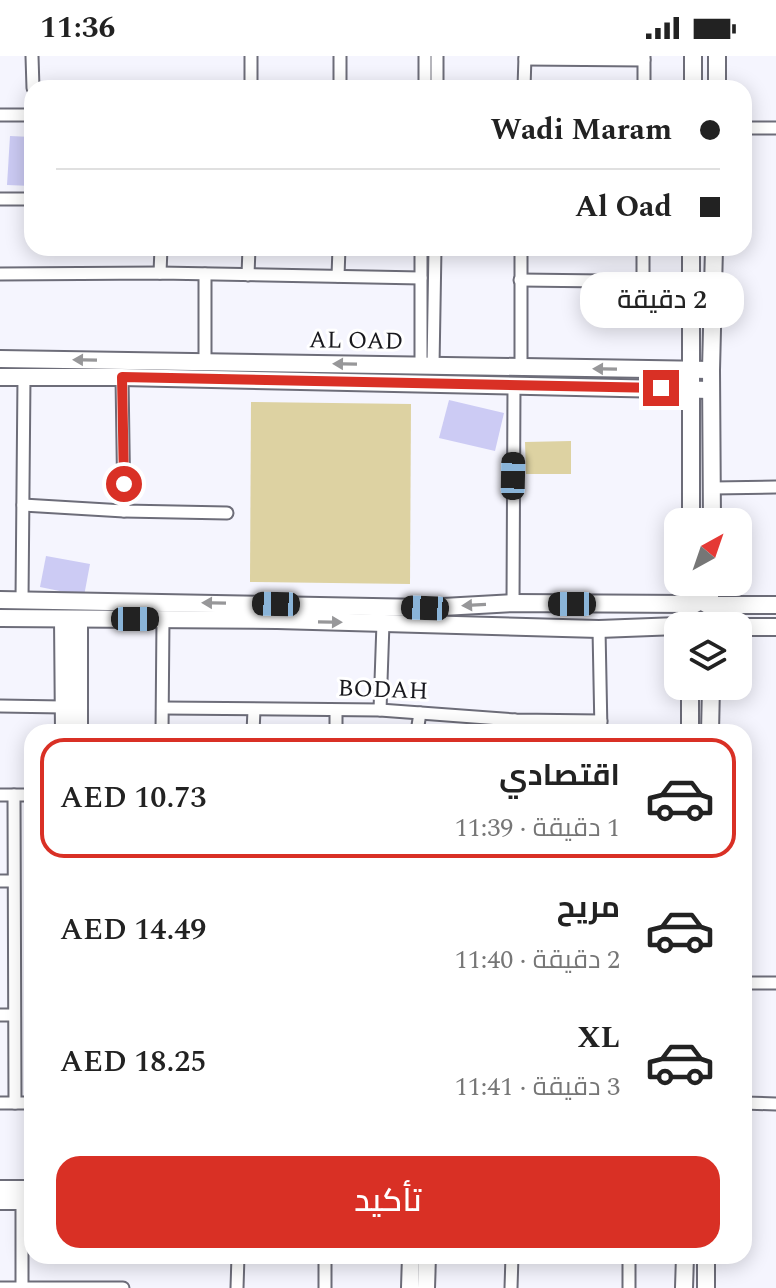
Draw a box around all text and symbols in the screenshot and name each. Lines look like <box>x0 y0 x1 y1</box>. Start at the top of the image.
text: 11:36 <box>40 5 115 51</box>
text: Wadi Maram <box>491 107 672 153</box>
text: Al Oad <box>575 184 672 230</box>
callout: 2 دقيقة <box>579 272 743 328</box>
text: 2 دقيقة <box>617 280 707 320</box>
street label: AL OAD <box>308 322 404 360</box>
one-way arrow <box>72 354 97 366</box>
one-way arrow <box>332 358 357 371</box>
one-way arrow <box>592 363 617 375</box>
route end <box>643 370 679 406</box>
car <box>501 452 525 500</box>
route start <box>106 466 142 502</box>
north arrow <box>664 508 752 596</box>
map controls <box>664 508 752 700</box>
car <box>252 592 300 616</box>
car <box>548 592 596 616</box>
car <box>401 595 449 621</box>
one-way arrow <box>201 596 226 609</box>
one-way arrow <box>461 599 486 612</box>
car <box>111 607 159 631</box>
button: layers <box>664 612 752 700</box>
one-way arrow <box>318 615 343 628</box>
street label: BODAH <box>337 670 429 710</box>
text: اقتصادي <box>499 753 620 799</box>
icon: car <box>644 762 716 834</box>
text: AED 10.73 <box>60 775 206 821</box>
text: 1 دقيقة · 11:39 <box>455 808 620 848</box>
text: مريح <box>557 885 620 931</box>
icon: car <box>644 894 716 966</box>
text: AED 14.49 <box>60 907 206 953</box>
text: 2 دقيقة · 11:40 <box>455 940 620 980</box>
text: XL <box>577 1015 620 1061</box>
icon: car <box>644 1026 716 1098</box>
text: AED 18.25 <box>60 1039 206 1085</box>
text: 3 دقيقة · 11:41 <box>455 1067 620 1107</box>
button: تأكيد <box>56 1156 720 1248</box>

